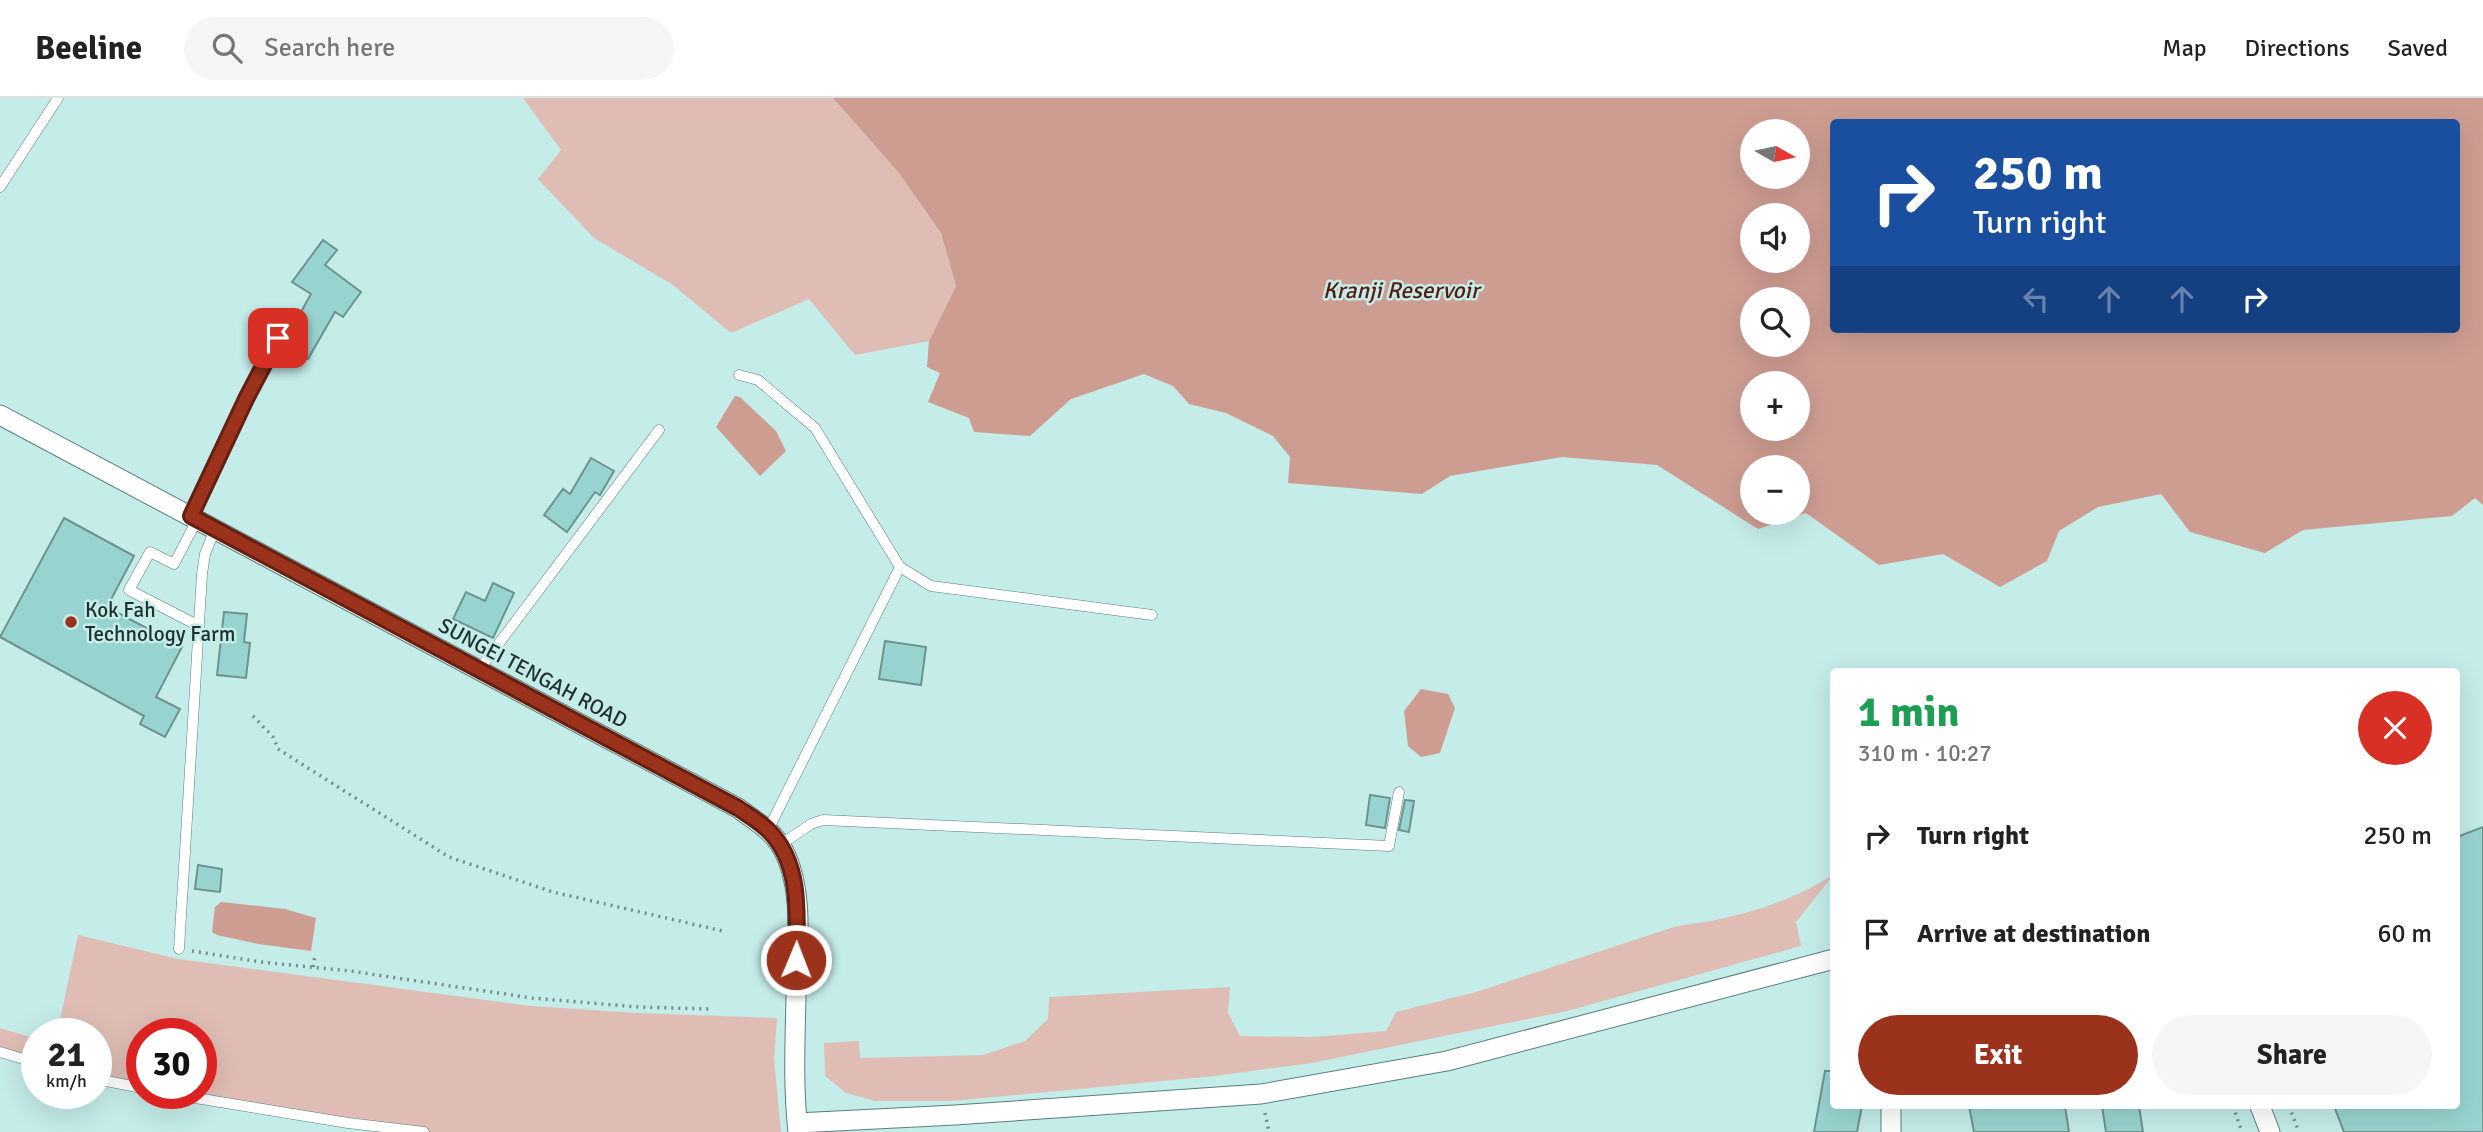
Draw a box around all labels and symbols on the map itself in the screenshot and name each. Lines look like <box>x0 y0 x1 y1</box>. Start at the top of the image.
north arrow <box>1740 119 1810 189</box>
water label: Kranji Reservoir <box>1323 276 1483 305</box>
pin <box>248 308 308 368</box>
place label: Kok Fah Technology Farm <box>85 597 236 647</box>
street label: SUNGEI TENGAH ROAD <box>434 612 632 734</box>
marker: Kok Fah Technology Farm <box>63 614 79 630</box>
position arrow <box>759 923 833 997</box>
speed limit sign: 30 <box>126 1018 217 1109</box>

